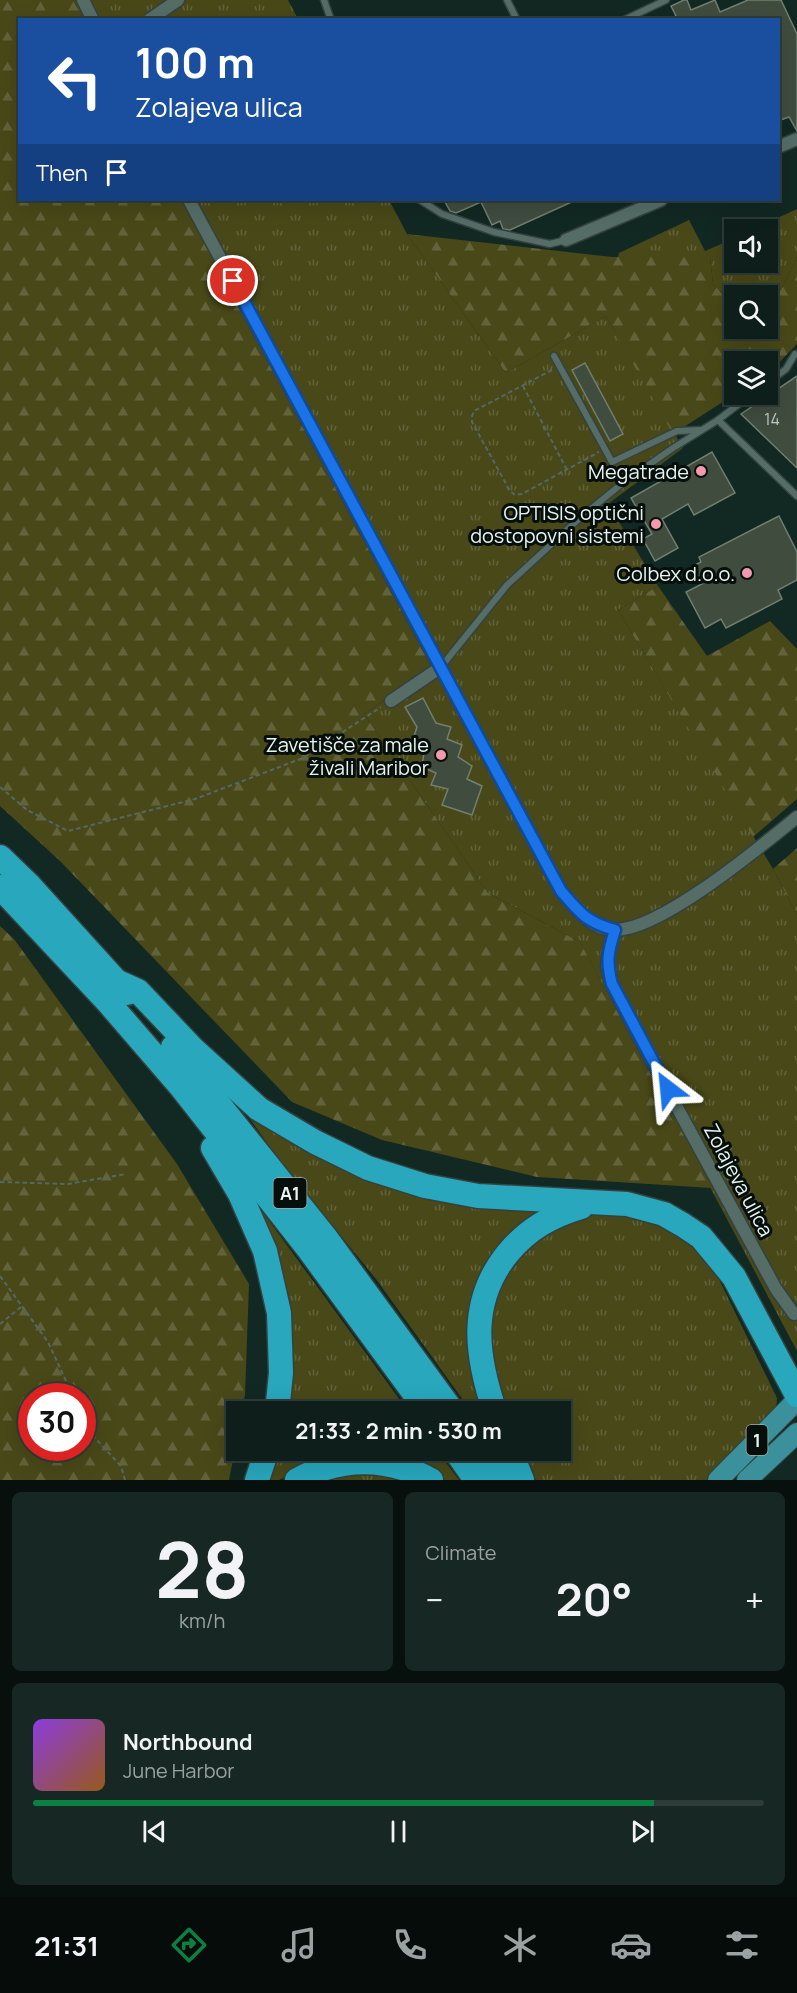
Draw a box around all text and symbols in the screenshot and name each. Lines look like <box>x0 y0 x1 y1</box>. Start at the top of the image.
text: 100 m <box>135 33 255 91</box>
icon: left <box>36 42 114 120</box>
text: Zolajeva ulica <box>135 88 303 125</box>
icon: arrive <box>100 156 133 189</box>
text: Then <box>36 158 88 188</box>
map controls <box>724 219 778 405</box>
button: sound <box>724 219 778 273</box>
pin <box>207 255 258 306</box>
icon: arrive <box>216 264 249 297</box>
button: search <box>724 285 778 339</box>
button: layers <box>724 351 778 405</box>
house number: 14 <box>764 408 780 430</box>
place label: Megatrade <box>588 458 689 485</box>
marker: Megatrade <box>694 464 708 478</box>
place label: OPTISIS optični dostopovni sistemi <box>470 499 644 549</box>
marker: OPTISIS optični dostopovni sistemi <box>649 517 663 531</box>
place label: Colbex d.o.o. <box>617 560 735 587</box>
marker: Colbex d.o.o. <box>740 566 754 580</box>
place label: Zavetišče za male živali Maribor <box>265 731 429 781</box>
marker: Zavetišče za male živali Maribor <box>434 748 448 762</box>
position arrow <box>636 1057 700 1121</box>
street label: Zolajeva ulica <box>698 1119 780 1241</box>
road number: A1 <box>274 1178 306 1208</box>
speed limit sign: 30 <box>18 1383 96 1461</box>
text: 21:33 · 2 min · 530 m <box>295 1416 502 1446</box>
road number: 1 <box>746 1425 768 1455</box>
text: 28 <box>155 1515 249 1621</box>
text: Climate <box>426 1539 497 1566</box>
text: 20° <box>556 1568 632 1630</box>
text: − <box>426 1577 443 1622</box>
text: + <box>745 1577 764 1622</box>
text: km/h <box>179 1607 226 1634</box>
text: Northbound <box>123 1727 253 1757</box>
text: June Harbor <box>123 1757 235 1784</box>
icon: previous <box>138 1815 171 1848</box>
icon: pause <box>382 1815 415 1848</box>
icon: next <box>626 1815 659 1848</box>
icon: directions <box>168 1924 210 1966</box>
icon: music <box>278 1924 320 1966</box>
icon: phone <box>389 1924 431 1966</box>
icon: climate <box>499 1924 541 1966</box>
icon: car <box>610 1924 652 1966</box>
icon: filters <box>721 1924 763 1966</box>
text: 21:31 <box>34 1927 99 1964</box>

